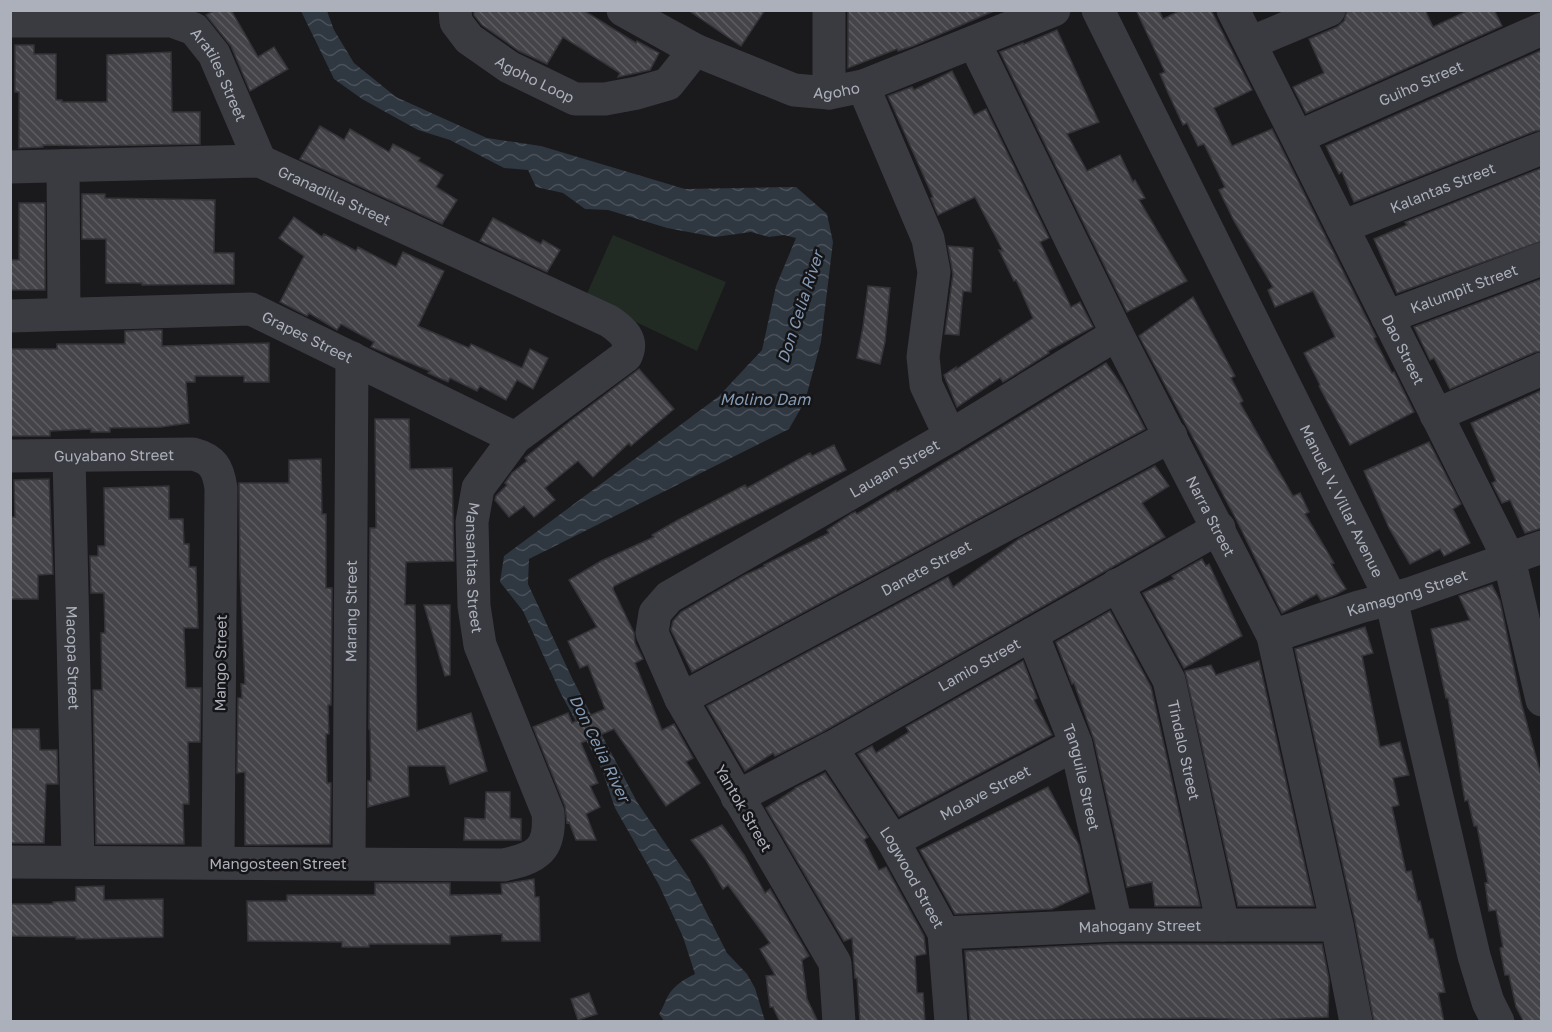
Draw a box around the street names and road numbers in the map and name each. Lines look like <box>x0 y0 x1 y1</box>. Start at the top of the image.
street label: Aratiles Street <box>187 24 251 124</box>
street label: Agoho Loop <box>492 51 577 106</box>
street label: Guiho Street <box>1376 56 1465 109</box>
street label: Agoho <box>813 78 861 102</box>
street label: Kalantas Street <box>1387 158 1498 216</box>
street label: Granadilla Street <box>275 162 394 229</box>
street label: Kalumpit Street <box>1408 260 1520 317</box>
street label: Grapes Street <box>259 307 356 366</box>
street label: Dao Street <box>1379 311 1429 388</box>
street label: Manuel V. Villar Avenue <box>1296 421 1388 580</box>
street label: Lauaan Street <box>846 435 942 501</box>
street label: Guyabano Street <box>54 445 174 465</box>
street label: Narra Street <box>1183 473 1239 559</box>
street label: Mansanitas Street <box>463 501 487 634</box>
street label: Danete Street <box>878 536 974 599</box>
street label: Marang Street <box>341 560 360 662</box>
street label: Kamagong Street <box>1344 565 1470 620</box>
street label: Macopa Street <box>63 605 84 710</box>
street label: Mango Street <box>210 614 230 712</box>
street label: Lamio Street <box>935 634 1023 695</box>
street label: Tindalo Street <box>1165 698 1204 802</box>
street label: Tanguile Street <box>1060 721 1104 832</box>
street label: Yantok Street <box>712 761 776 855</box>
street label: Molave Street <box>937 761 1033 824</box>
street label: Logwood Street <box>877 823 949 931</box>
street label: Mangosteen Street <box>209 854 347 872</box>
street label: Mahogany Street <box>1078 916 1201 936</box>

